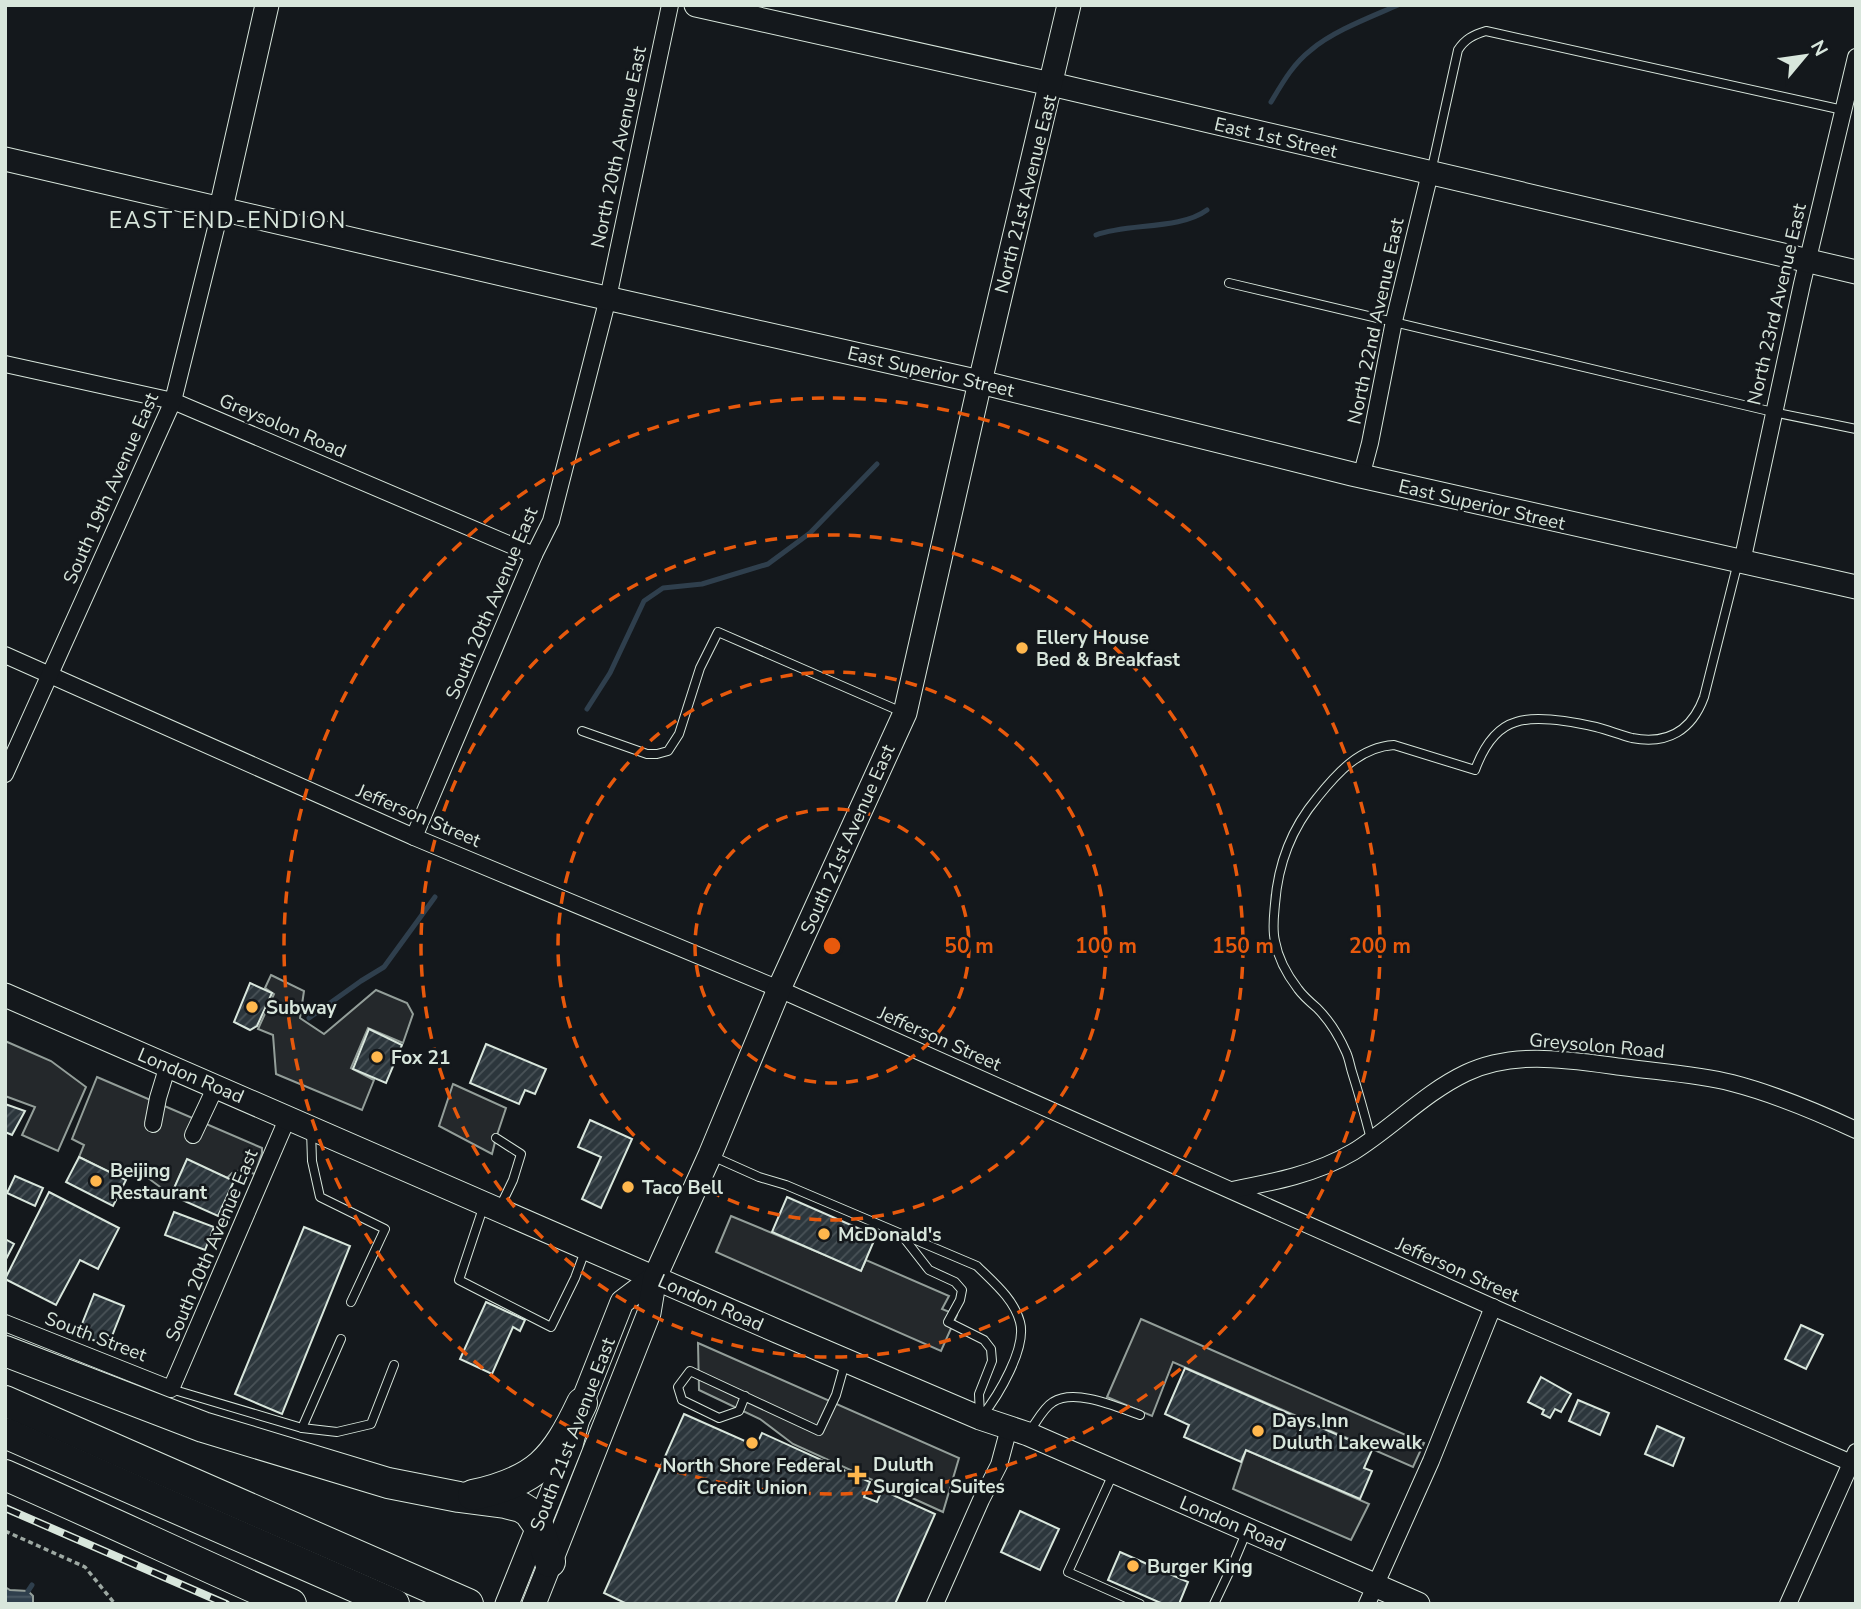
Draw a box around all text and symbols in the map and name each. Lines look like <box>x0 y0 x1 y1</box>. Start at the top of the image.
north arrow <box>1770 21 1840 91</box>
text: N <box>1804 36 1834 61</box>
street label: North 20th Avenue East <box>585 44 653 250</box>
street label: North 21st Avenue East <box>989 92 1063 296</box>
street label: East 1st Street <box>1212 111 1340 165</box>
street label: North 23rd Avenue East <box>1741 201 1813 407</box>
district label: EAST END-ENDION <box>109 205 347 236</box>
street label: North 22nd Avenue East <box>1341 215 1411 427</box>
street label: East Superior Street <box>845 340 1017 404</box>
street label: Greysolon Road <box>215 387 350 464</box>
street label: South 19th Avenue East <box>57 388 165 588</box>
street label: East Superior Street <box>1396 473 1568 537</box>
street label: South 20th Avenue East <box>440 503 544 704</box>
place label: Ellery House Bed & Breakfast <box>1036 625 1180 673</box>
marker: Ellery House Bed & Breakfast <box>1014 640 1030 656</box>
street label: South 21st Avenue East <box>794 740 902 938</box>
street label: Jefferson Street <box>352 778 485 854</box>
text: 50 m <box>944 932 994 960</box>
text: 100 m <box>1075 932 1137 960</box>
text: 150 m <box>1212 932 1274 960</box>
text: 200 m <box>1349 932 1411 960</box>
centre of rings <box>820 934 844 958</box>
place label: Subway <box>266 995 338 1021</box>
marker: Subway <box>244 999 260 1015</box>
street label: Jefferson Street <box>873 1000 1006 1078</box>
street label: Greysolon Road <box>1528 1027 1666 1065</box>
street label: London Road <box>133 1042 248 1110</box>
place label: Fox 21 <box>391 1045 450 1071</box>
marker: Fox 21 <box>369 1049 385 1065</box>
street label: South 20th Avenue East <box>160 1145 264 1346</box>
place label: Beijing Restaurant <box>110 1158 208 1206</box>
marker: Beijing Restaurant <box>88 1173 104 1189</box>
place label: Taco Bell <box>642 1175 723 1201</box>
marker: Taco Bell <box>620 1179 636 1195</box>
place label: McDonald's <box>838 1222 942 1248</box>
marker: McDonald's <box>816 1226 832 1242</box>
street label: Jefferson Street <box>1391 1231 1524 1309</box>
street label: London Road <box>654 1268 768 1338</box>
street label: South Street <box>41 1306 151 1368</box>
street label: South 21st Avenue East <box>524 1334 622 1535</box>
place label: Days Inn Duluth Lakewalk <box>1272 1408 1423 1456</box>
marker: Days Inn Duluth Lakewalk <box>1250 1423 1266 1439</box>
marker: North Shore Federal Credit Union <box>744 1435 760 1451</box>
place label: Duluth Surgical Suites <box>873 1452 1005 1500</box>
place label: North Shore Federal Credit Union <box>662 1453 842 1501</box>
marker: Duluth Surgical Suites <box>847 1465 867 1485</box>
street label: London Road <box>1175 1490 1290 1558</box>
place label: Burger King <box>1147 1554 1253 1580</box>
marker: Burger King <box>1125 1558 1141 1574</box>

